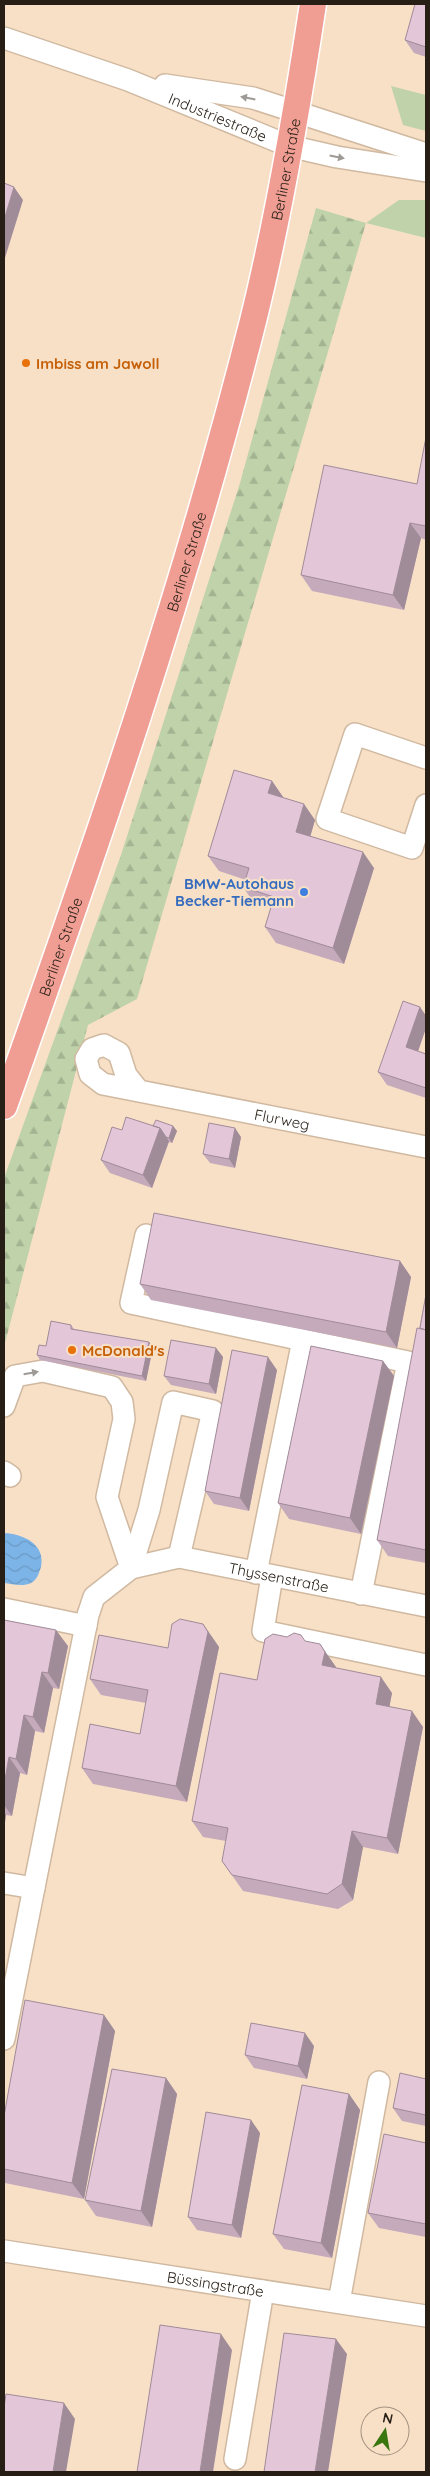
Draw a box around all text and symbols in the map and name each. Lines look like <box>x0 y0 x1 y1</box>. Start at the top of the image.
street label: Industriestraße <box>166 88 270 145</box>
one-way arrow <box>241 94 256 102</box>
street label: Berliner Straße <box>266 117 304 222</box>
one-way arrow <box>329 153 345 161</box>
place label: Imbiss am Jawoll <box>36 354 160 373</box>
marker: Imbiss am Jawoll <box>20 357 32 369</box>
street label: Berliner Straße <box>162 509 210 614</box>
place label: BMW-Autohaus Becker-Tiemann <box>175 874 294 910</box>
marker: BMW-Autohaus Becker-Tiemann <box>298 886 310 898</box>
street label: Berliner Straße <box>34 895 86 999</box>
street label: Flurweg <box>253 1104 311 1134</box>
place label: McDonald's <box>82 1341 164 1360</box>
marker: McDonald's <box>66 1344 78 1356</box>
one-way arrow <box>24 1368 40 1376</box>
street label: Thyssenstraße <box>227 1558 330 1596</box>
street label: Büssingstraße <box>166 2267 265 2300</box>
north arrow <box>360 2406 410 2456</box>
text: N <box>381 2408 395 2428</box>

